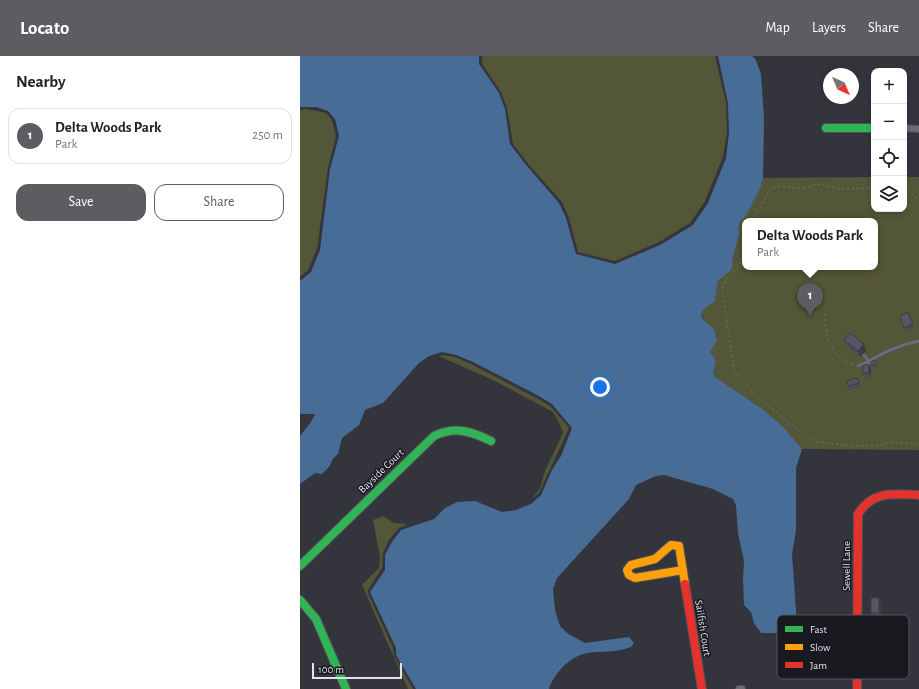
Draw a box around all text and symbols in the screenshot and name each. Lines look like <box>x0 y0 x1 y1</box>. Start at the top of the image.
text: Locato <box>20 19 69 38</box>
text: Map <box>765 21 790 35</box>
text: Layers <box>812 21 846 35</box>
text: Share <box>868 21 899 35</box>
north arrow <box>823 68 859 104</box>
map controls <box>871 68 907 212</box>
button: + <box>871 68 907 104</box>
text: Nearby <box>16 73 66 90</box>
button: − <box>871 104 907 140</box>
text: Delta Woods Park <box>55 120 161 135</box>
text: 1 <box>28 129 32 142</box>
text: 250 m <box>252 129 283 142</box>
text: Park <box>55 138 77 151</box>
button: locate <box>871 140 907 176</box>
button: layers <box>871 176 907 212</box>
button: Save <box>16 184 146 221</box>
button: Share <box>154 184 284 221</box>
popup <box>742 218 878 270</box>
text: Delta Woods Park <box>757 228 863 243</box>
text: Park <box>757 246 779 259</box>
pin: 1 <box>797 283 823 316</box>
your location <box>590 377 610 397</box>
street label: Bayside Court <box>356 446 406 495</box>
street label: Sewell Lane <box>841 541 852 591</box>
street label: Sailfish Court <box>693 599 713 657</box>
legend <box>777 615 909 679</box>
text: Fast <box>810 624 828 635</box>
text: Slow <box>810 642 831 653</box>
text: Jam <box>810 660 827 671</box>
scale bar <box>312 661 402 680</box>
text: 100 m <box>318 664 344 675</box>

